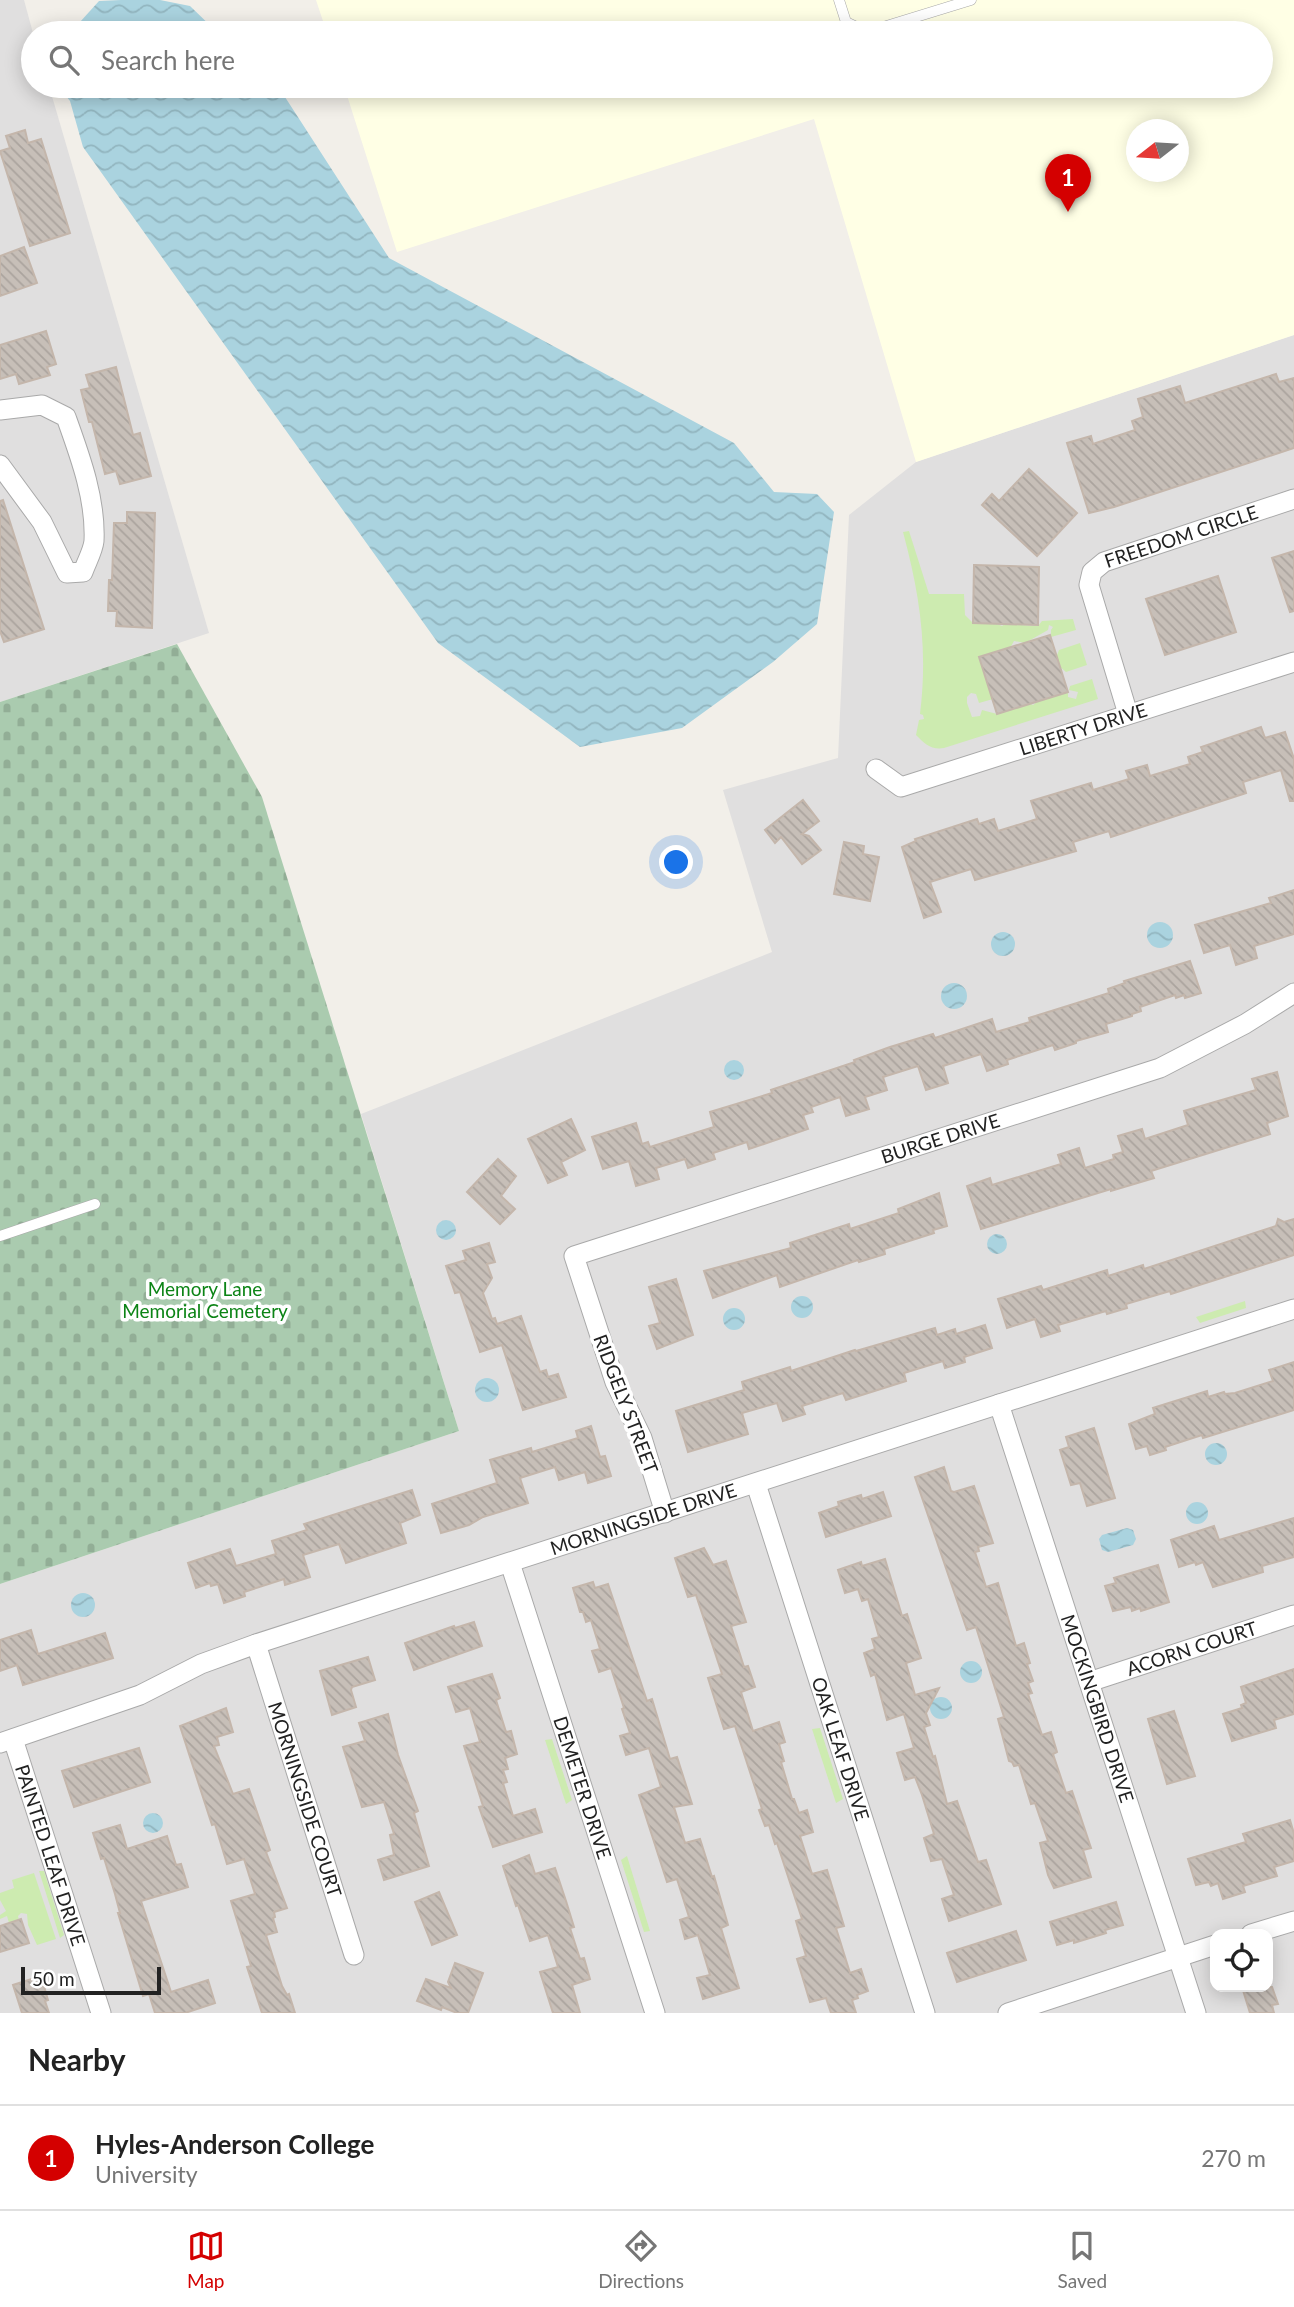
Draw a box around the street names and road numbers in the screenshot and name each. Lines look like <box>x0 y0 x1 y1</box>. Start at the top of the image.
street label: FREEDOM CIRCLE <box>1101 500 1261 572</box>
street label: LIBERTY DRIVE <box>1016 698 1150 760</box>
street label: BURGE DRIVE <box>878 1108 1003 1168</box>
street label: RIDGELY STREET <box>589 1331 664 1477</box>
street label: MORNINGSIDE DRIVE <box>547 1478 739 1559</box>
street label: MOCKINGBIRD DRIVE <box>1057 1611 1139 1805</box>
street label: ACORN COURT <box>1123 1616 1260 1680</box>
street label: OAK LEAF DRIVE <box>807 1674 875 1823</box>
street label: MORNINGSIDE COURT <box>264 1699 347 1900</box>
street label: DEMETER DRIVE <box>549 1713 617 1862</box>
street label: PAINTED LEAF DRIVE <box>11 1761 91 1949</box>

